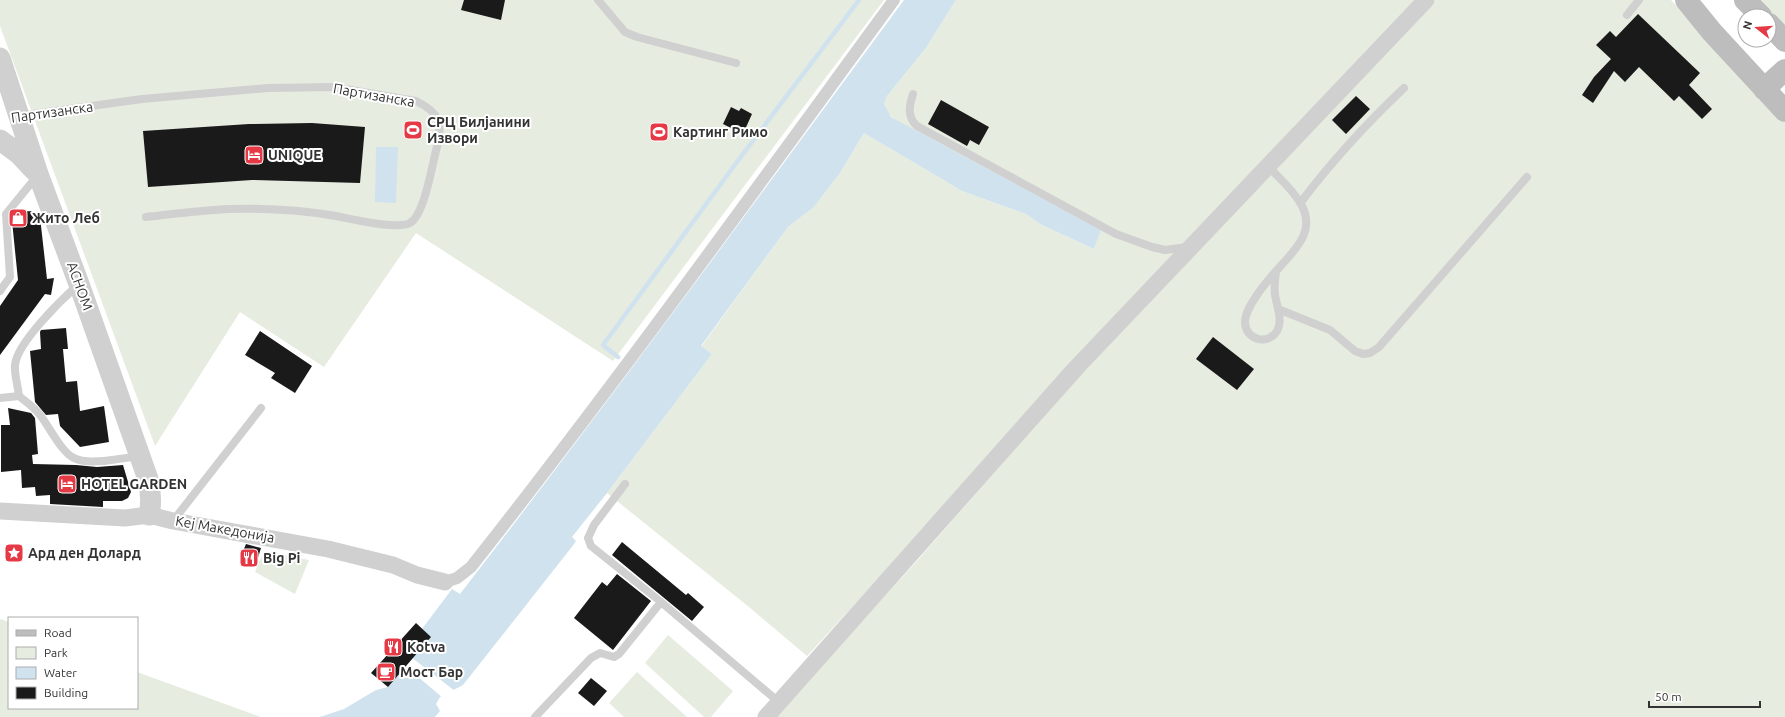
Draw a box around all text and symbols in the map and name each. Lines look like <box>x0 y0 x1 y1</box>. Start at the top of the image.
north arrow <box>1737 8 1777 48</box>
text: N <box>1740 19 1754 31</box>
street label: Партизанска <box>332 80 416 110</box>
street label: Партизанска <box>10 98 94 126</box>
place label: СРЦ Билјанини Извори <box>427 114 530 146</box>
sports icon: СРЦ Билјанини Извори <box>402 119 424 141</box>
sports icon: Картинг Римо <box>648 121 670 143</box>
place label: Картинг Римо <box>673 124 768 140</box>
hotel icon: UNIQUE <box>243 144 265 166</box>
place label: UNIQUE <box>268 147 322 163</box>
shop icon: Жито Леб <box>7 207 29 229</box>
place label: Жито Леб <box>32 210 100 226</box>
street label: АСНОМ <box>64 260 96 312</box>
hotel icon: HOTEL GARDEN <box>56 473 78 495</box>
place label: HOTEL GARDEN <box>81 476 187 492</box>
street label: Кеј Македонија <box>174 512 276 546</box>
place icon: Ард ден Долард <box>3 542 25 564</box>
place label: Ард ден Долард <box>28 545 141 561</box>
restaurant icon: Big Pi <box>238 547 260 569</box>
place label: Big Pi <box>263 550 301 566</box>
legend <box>8 617 138 709</box>
text: Road <box>44 626 72 639</box>
restaurant icon: Kotva <box>382 636 404 658</box>
place label: Kotva <box>407 639 445 655</box>
text: Park <box>44 646 68 659</box>
cafe icon: Мост Бар <box>375 661 397 683</box>
place label: Мост Бар <box>400 664 463 680</box>
text: Water <box>44 666 77 679</box>
scale bar <box>1649 683 1760 709</box>
text: Building <box>44 686 88 699</box>
text: 50 m <box>1655 690 1682 703</box>

